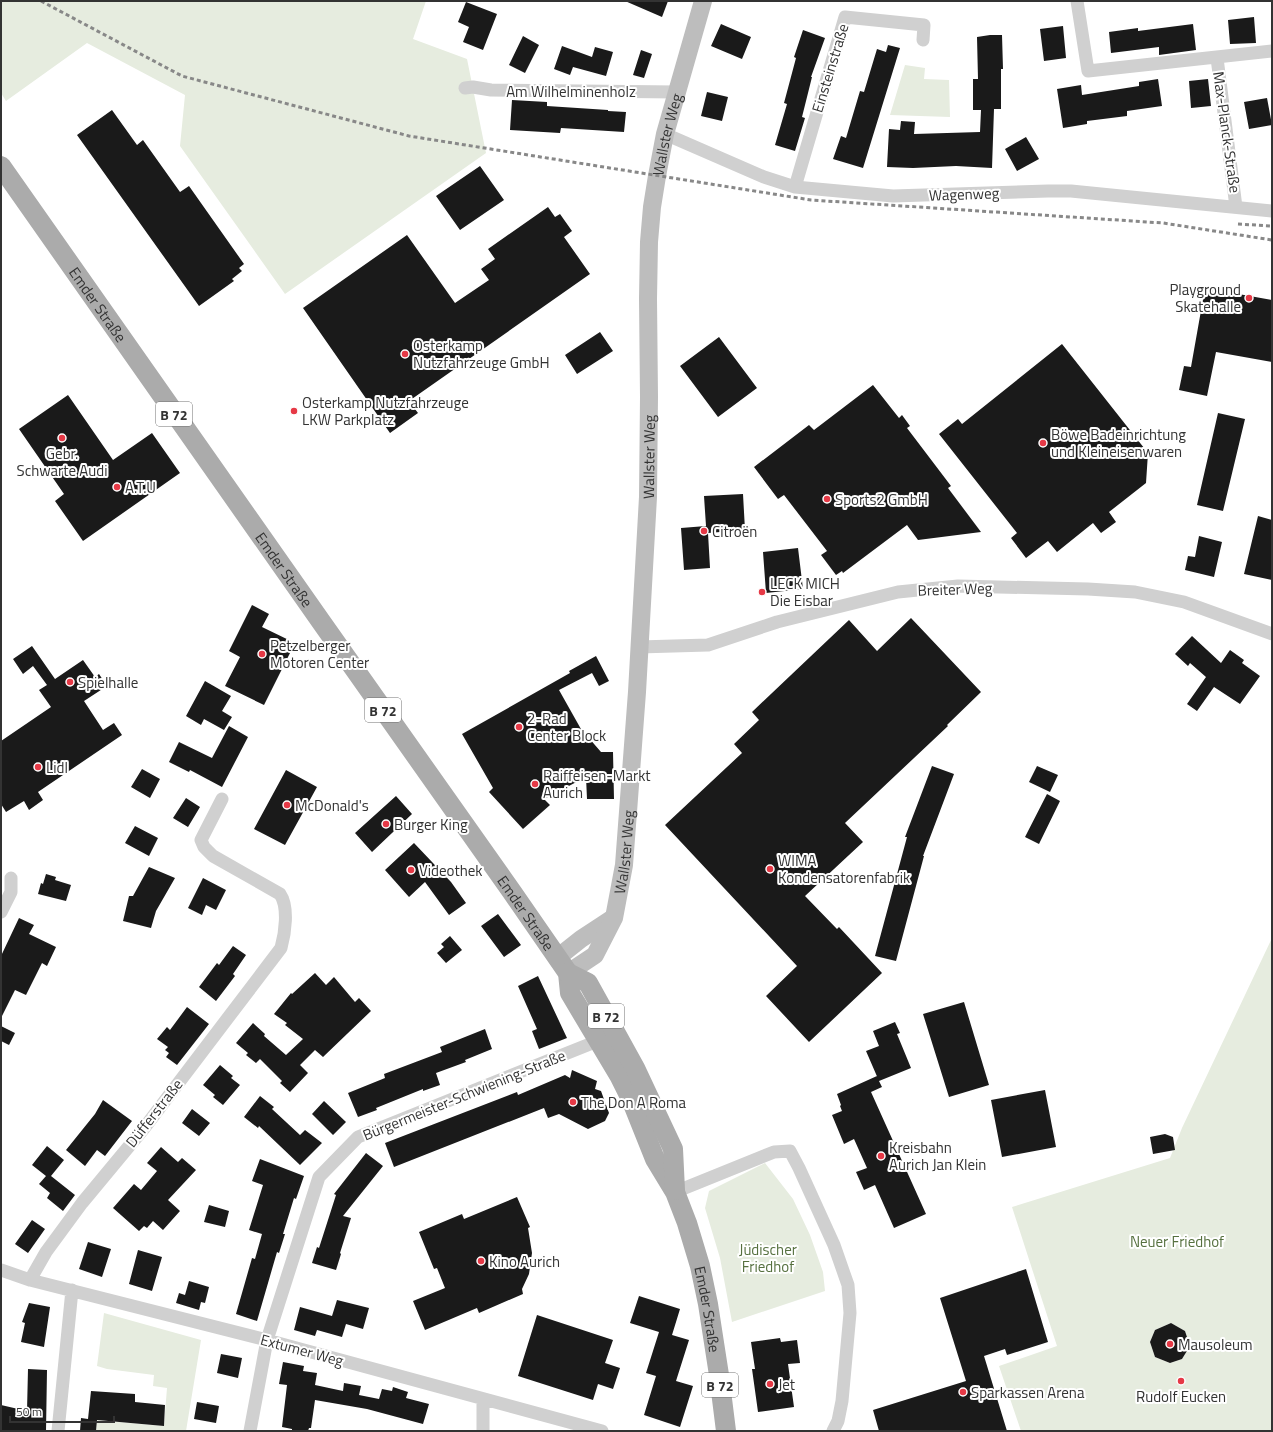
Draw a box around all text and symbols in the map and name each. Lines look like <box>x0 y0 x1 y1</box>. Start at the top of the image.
street label: Einsteinstraße <box>806 21 854 115</box>
street label: Max-Planck-Straße <box>1207 70 1247 194</box>
street label: Am Wilhelminenholz <box>506 80 636 103</box>
street label: Wallster Weg <box>646 90 688 178</box>
street label: Wagenweg <box>928 181 1000 207</box>
street label: Emder Straße <box>64 262 133 347</box>
place label: Playground Skatehalle <box>1169 278 1241 318</box>
marker: Playground Skatehalle <box>1244 293 1254 303</box>
place label: Osterkamp Nutzfahrzeuge GmbH <box>413 334 550 374</box>
marker: Osterkamp Nutzfahrzeuge GmbH <box>400 349 410 359</box>
place label: Osterkamp Nutzfahrzeuge LKW Parkplatz <box>302 391 469 431</box>
road number: B 72 <box>156 402 192 426</box>
marker: Osterkamp Nutzfahrzeuge LKW Parkplatz <box>289 406 299 416</box>
street label: Wallster Weg <box>636 414 660 499</box>
place label: Böwe Badeinrichtung und Kleineisenwaren <box>1051 423 1186 463</box>
marker: Gebr. Schwarte Audi <box>57 433 67 443</box>
marker: Böwe Badeinrichtung und Kleineisenwaren <box>1038 438 1048 448</box>
place label: Gebr. Schwarte Audi <box>17 442 107 482</box>
place label: A.T.U <box>125 476 156 499</box>
marker: A.T.U <box>112 482 122 492</box>
place label: Sports2 GmbH <box>835 488 928 511</box>
marker: Sports2 GmbH <box>822 494 832 504</box>
place label: Citroën <box>712 520 757 543</box>
marker: Citroën <box>699 526 709 536</box>
street label: Emder Straße <box>250 527 319 612</box>
place label: LECK MICH Die Eisbar <box>770 572 840 612</box>
street label: Breiter Weg <box>917 576 993 602</box>
marker: LECK MICH Die Eisbar <box>757 587 767 597</box>
place label: Petzelberger Motoren Center <box>270 634 369 674</box>
marker: Petzelberger Motoren Center <box>257 649 267 659</box>
place label: Spielhalle <box>78 671 138 694</box>
marker: Spielhalle <box>65 677 75 687</box>
road number: B 72 <box>365 698 401 722</box>
place label: 2-Rad Center Block <box>527 707 606 747</box>
marker: 2-Rad Center Block <box>514 722 524 732</box>
place label: Lidl <box>46 756 68 779</box>
marker: Lidl <box>33 762 43 772</box>
place label: Raiffeisen-Markt Aurich <box>543 764 651 804</box>
marker: Raiffeisen-Markt Aurich <box>530 779 540 789</box>
place label: McDonald's <box>295 794 369 817</box>
marker: McDonald's <box>282 800 292 810</box>
street label: Wallster Weg <box>607 809 640 896</box>
place label: Burger King <box>394 813 468 836</box>
marker: Burger King <box>381 819 391 829</box>
place label: WIMA Kondensatorenfabrik <box>778 849 910 889</box>
place label: Videothek <box>419 859 482 882</box>
marker: WIMA Kondensatorenfabrik <box>765 864 775 874</box>
marker: Videothek <box>406 865 416 875</box>
street label: Emder Straße <box>492 870 561 955</box>
road number: B 72 <box>588 1004 624 1028</box>
street label: Bürgermeister-Schwiening-Straße <box>359 1044 569 1146</box>
street label: Düfferstraße <box>120 1074 188 1152</box>
place label: The Don A Roma <box>581 1091 687 1114</box>
marker: The Don A Roma <box>568 1097 578 1107</box>
place label: Kreisbahn Aurich Jan Klein <box>889 1136 986 1176</box>
marker: Kreisbahn Aurich Jan Klein <box>876 1151 886 1161</box>
park label: Neuer Friedhof <box>1130 1230 1224 1253</box>
park label: Jüdischer Friedhof <box>739 1238 797 1278</box>
place label: Kino Aurich <box>489 1250 560 1273</box>
marker: Kino Aurich <box>476 1256 486 1266</box>
street label: Emder Straße <box>689 1264 727 1354</box>
street label: Extumer Weg <box>258 1328 346 1372</box>
place label: Mausoleum <box>1178 1333 1253 1356</box>
marker: Mausoleum <box>1165 1339 1175 1349</box>
road number: B 72 <box>702 1373 738 1397</box>
place label: Jet <box>778 1373 796 1396</box>
marker: Rudolf Eucken <box>1176 1376 1186 1386</box>
marker: Jet <box>765 1379 775 1389</box>
place label: Sparkassen Arena <box>971 1381 1085 1404</box>
place label: Rudolf Eucken <box>1136 1385 1226 1408</box>
marker: Sparkassen Arena <box>958 1387 968 1397</box>
scale bar <box>10 1398 114 1424</box>
text: 50 m <box>16 1402 42 1421</box>

